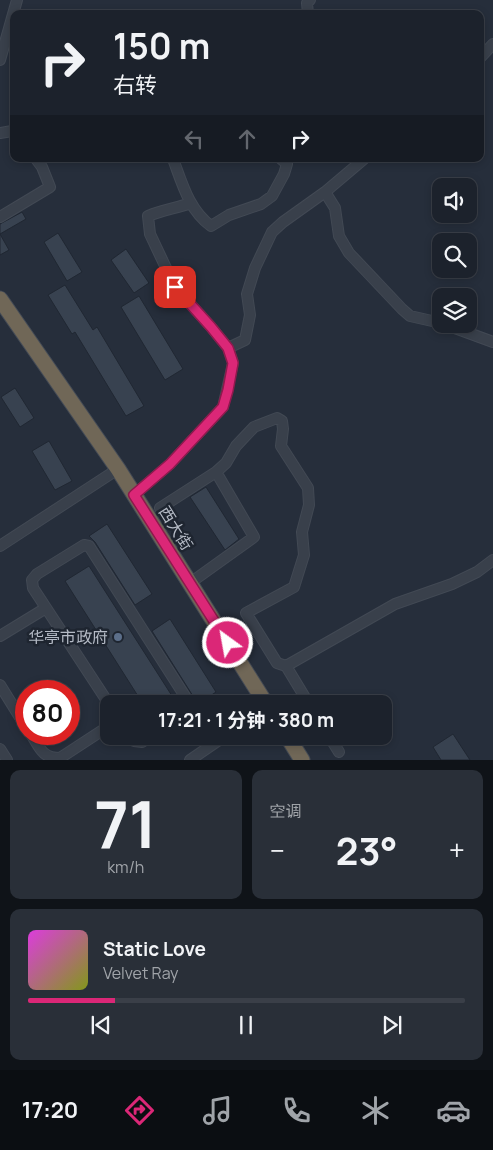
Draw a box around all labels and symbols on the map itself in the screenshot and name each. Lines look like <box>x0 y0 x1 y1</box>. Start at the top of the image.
pin <box>154 266 196 308</box>
street label: 西大街 <box>154 502 198 554</box>
position arrow <box>201 616 253 668</box>
place label: 华亭市政府 <box>28 626 108 648</box>
marker: 华亭市政府 <box>112 631 124 643</box>
speed limit sign: 80 <box>15 680 80 745</box>

